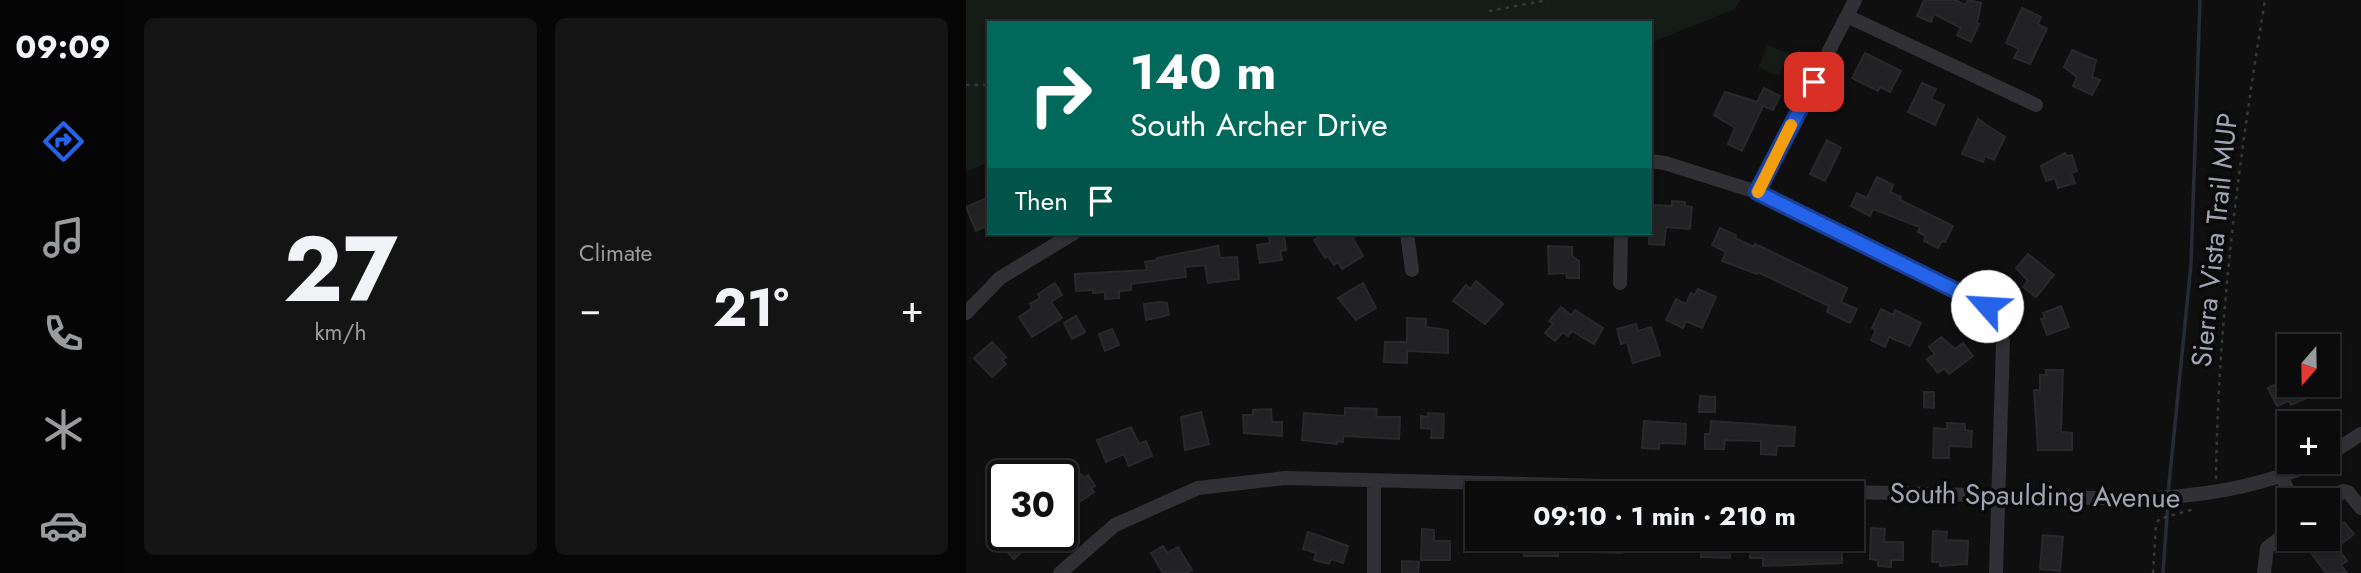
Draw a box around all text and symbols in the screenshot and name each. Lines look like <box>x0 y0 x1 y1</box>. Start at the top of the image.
text: 09:09 <box>15 24 111 70</box>
text: 140 m <box>1130 37 1276 107</box>
icon: right <box>1015 49 1106 140</box>
pin <box>1784 52 1844 112</box>
icon: arrive <box>1795 63 1833 101</box>
text: South Archer Drive <box>1130 102 1388 148</box>
street label: Sierra Vista Trail MUP <box>2181 111 2248 369</box>
icon: directions <box>39 117 88 166</box>
text: Then <box>1015 182 1068 220</box>
icon: arrive <box>1082 182 1120 220</box>
text: 27 <box>283 204 398 335</box>
icon: music <box>39 213 88 262</box>
text: Climate <box>579 236 652 270</box>
position arrow <box>1950 269 2024 343</box>
text: 21° <box>713 270 789 346</box>
text: − <box>579 281 601 336</box>
text: + <box>901 281 924 336</box>
icon: phone <box>39 309 88 358</box>
text: km/h <box>315 315 366 349</box>
north arrow <box>2277 334 2340 397</box>
map controls <box>2277 334 2340 551</box>
icon: climate <box>39 405 88 454</box>
button: + <box>2277 411 2340 474</box>
speed limit sign: 30 <box>987 460 1078 551</box>
street label: South Spaulding Avenue <box>1889 472 2181 519</box>
button: − <box>2277 488 2340 551</box>
text: 09:10 · 1 min · 210 m <box>1533 497 1796 535</box>
icon: car <box>39 501 88 550</box>

